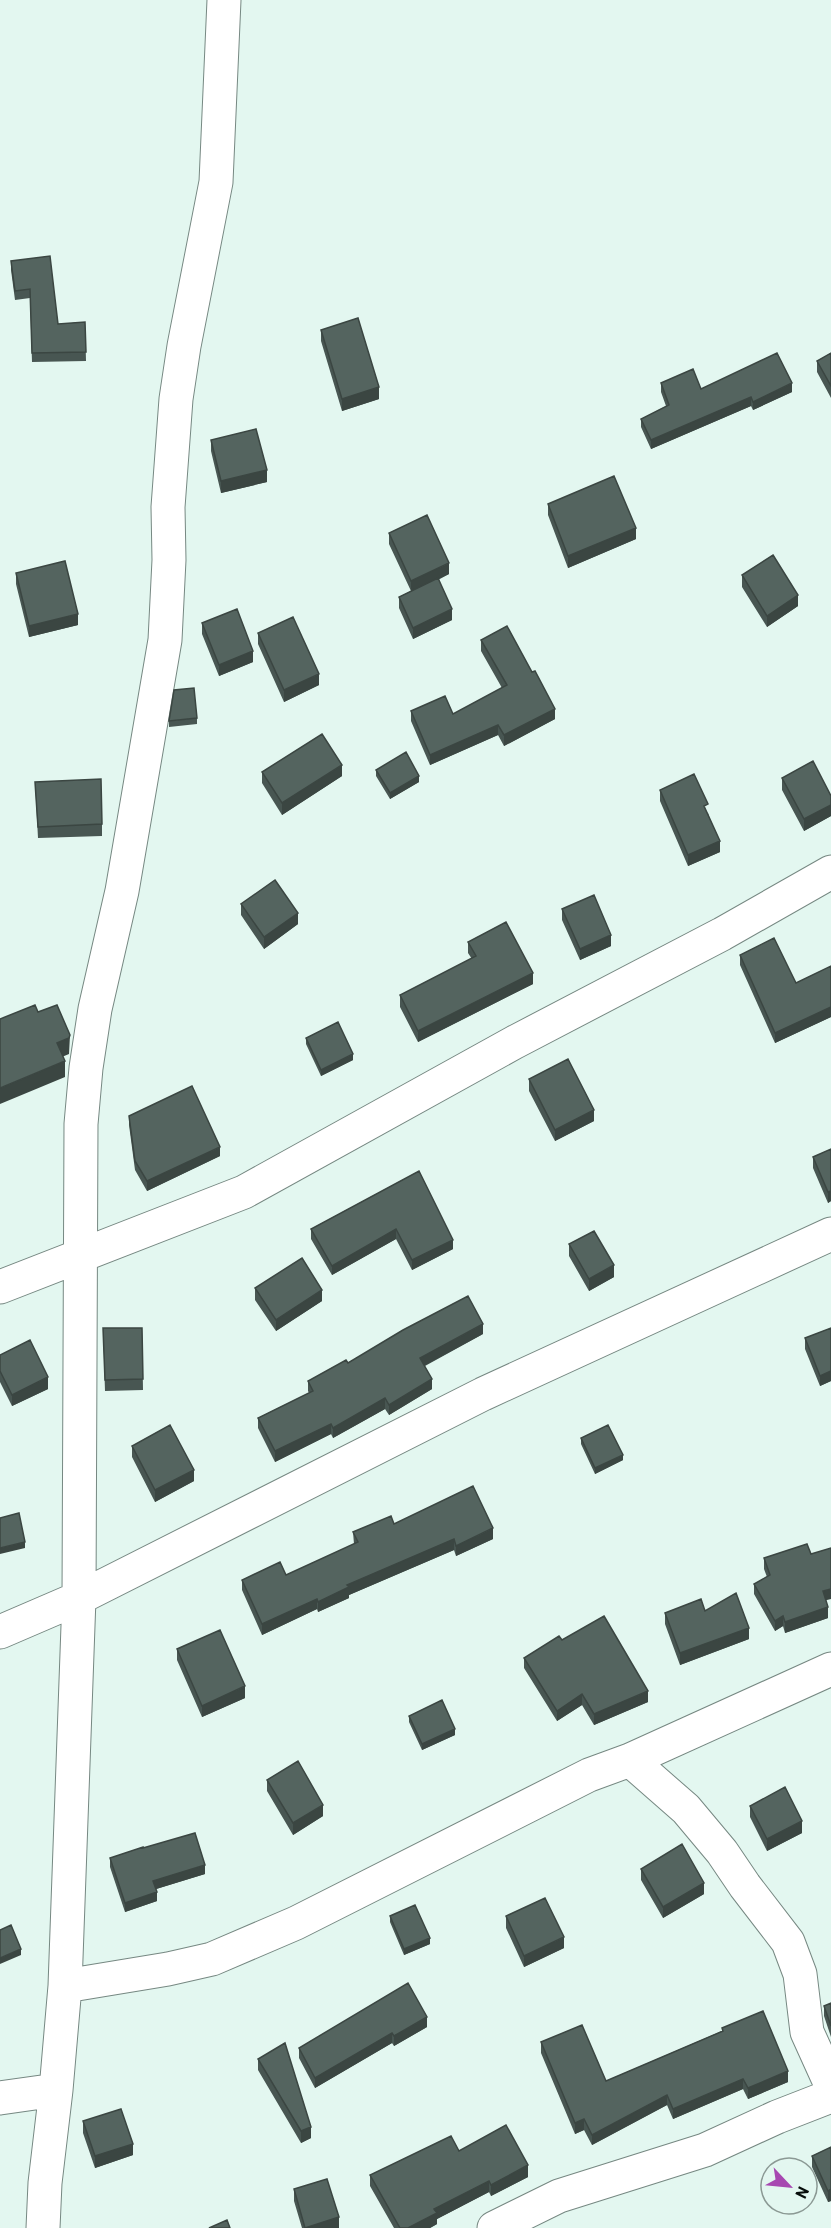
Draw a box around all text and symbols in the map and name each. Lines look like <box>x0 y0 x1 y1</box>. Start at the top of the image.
north arrow <box>759 2156 819 2216</box>
text: N <box>792 2184 814 2202</box>

